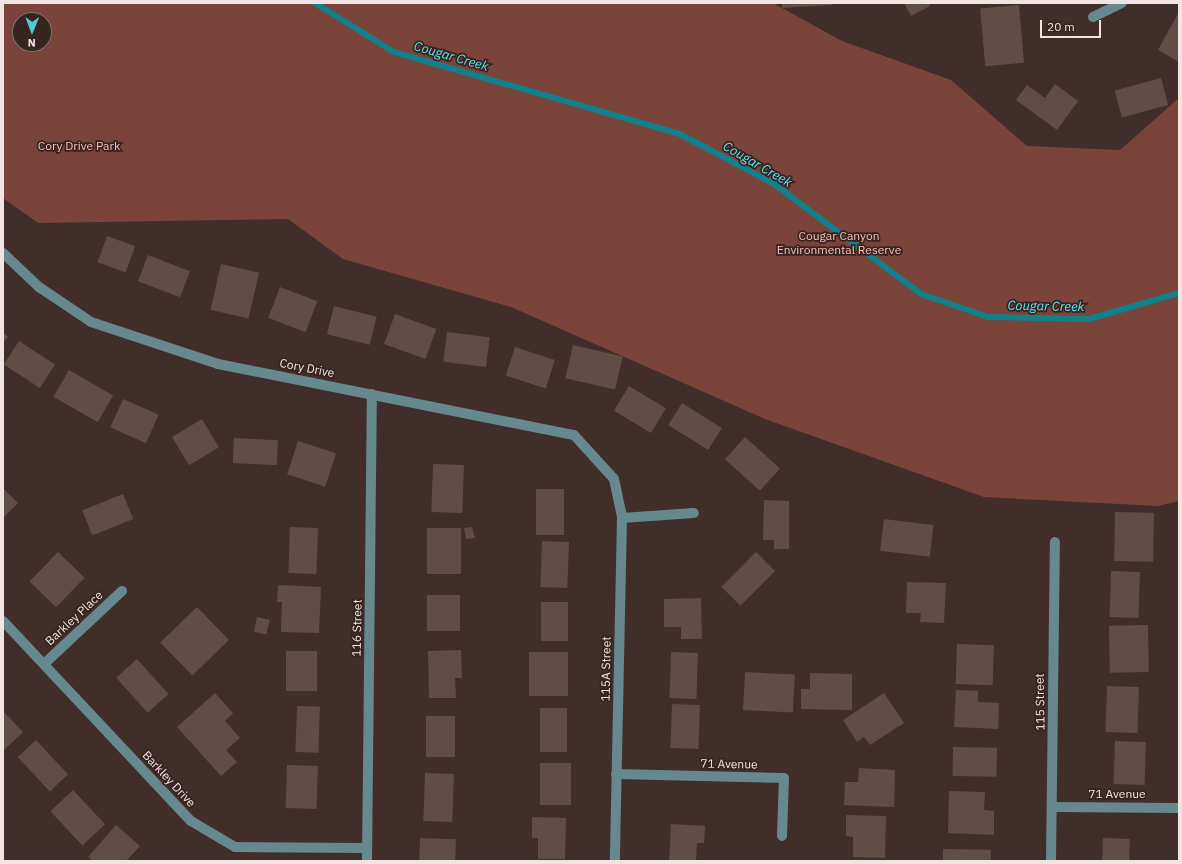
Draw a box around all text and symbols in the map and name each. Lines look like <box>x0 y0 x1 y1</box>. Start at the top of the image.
north arrow <box>12 12 52 52</box>
scale bar <box>1042 12 1103 38</box>
text: 20 m <box>1047 19 1075 34</box>
text: N <box>28 36 36 50</box>
water label: Cougar Creek <box>412 39 490 75</box>
park label: Cory Drive Park <box>38 139 120 153</box>
water label: Cougar Creek <box>720 139 794 191</box>
park label: Cougar Canyon Environmental Reserve <box>777 229 901 257</box>
water label: Cougar Creek <box>1007 299 1085 315</box>
street label: Cory Drive <box>278 356 336 380</box>
street label: Barkley Place <box>42 588 106 648</box>
street label: 116 Street <box>349 599 365 657</box>
street label: 115A Street <box>598 636 614 702</box>
street label: 115 Street <box>1032 673 1048 731</box>
street label: Barkley Drive <box>139 748 199 810</box>
street label: 71 Avenue <box>700 756 758 772</box>
street label: 71 Avenue <box>1088 787 1146 801</box>

